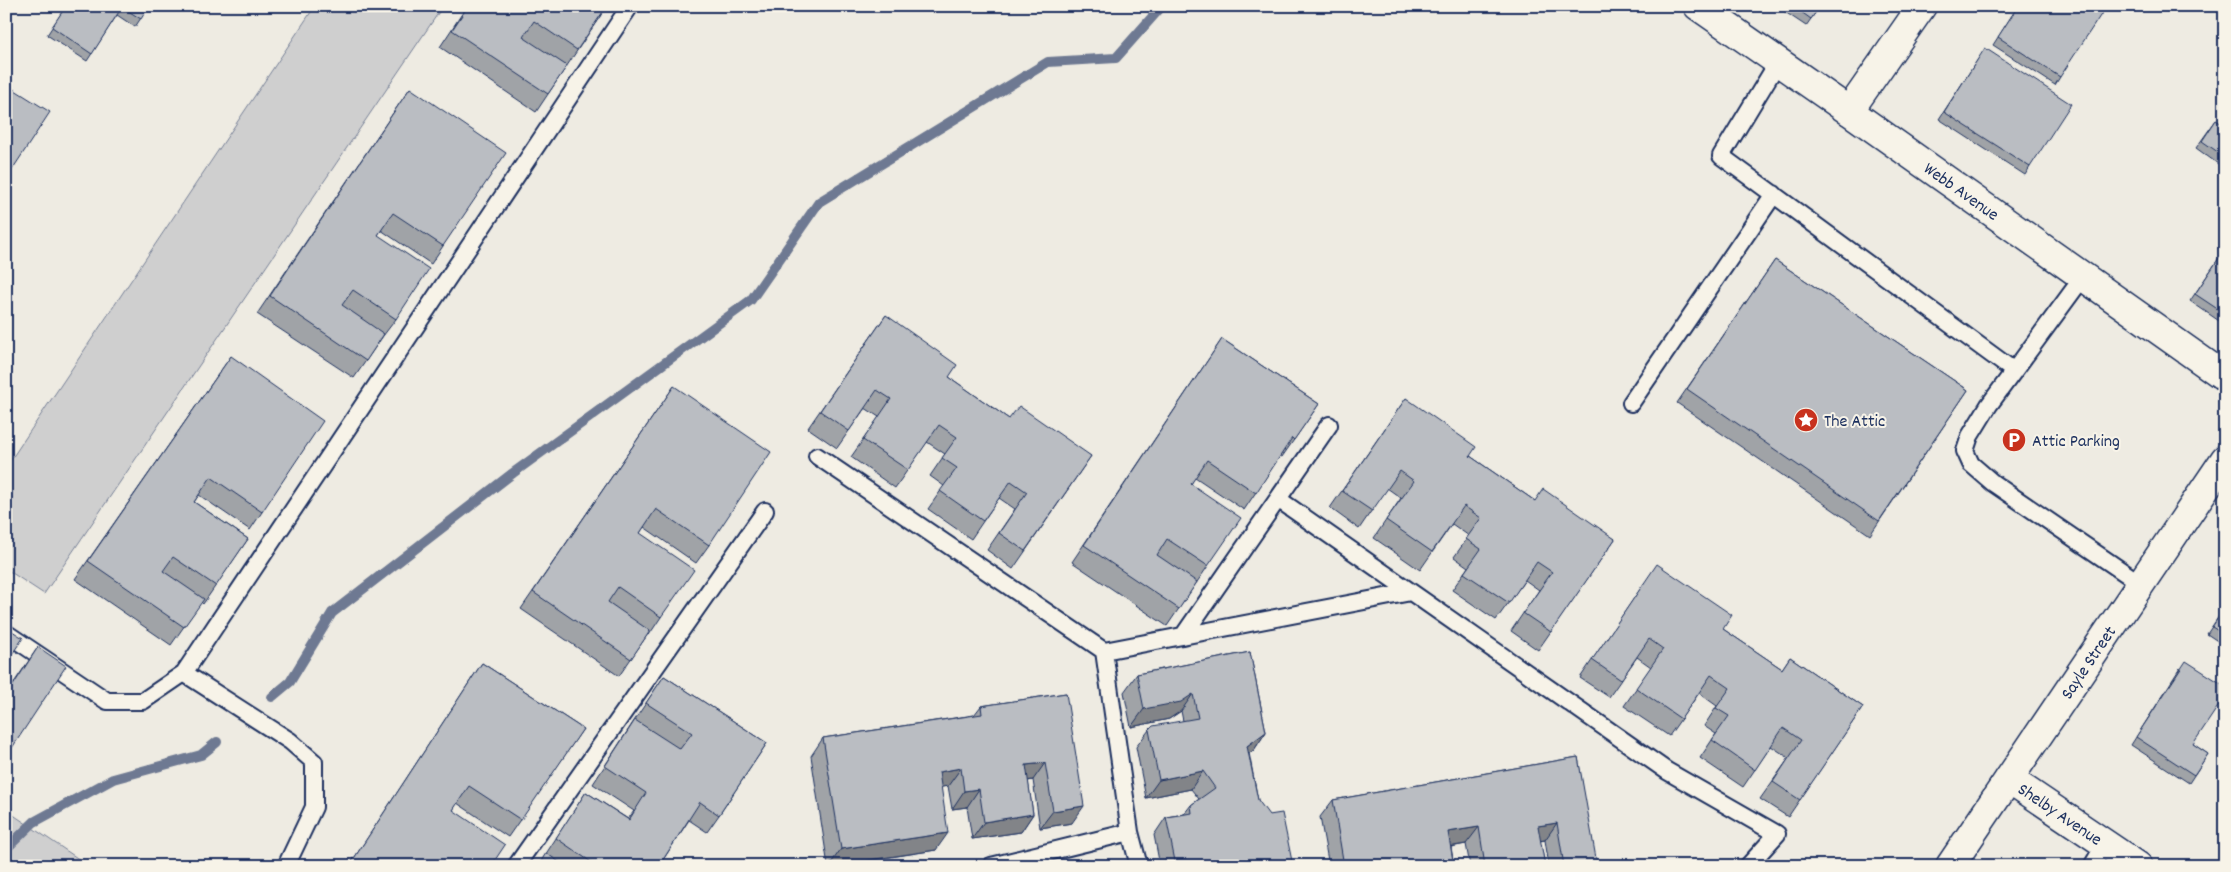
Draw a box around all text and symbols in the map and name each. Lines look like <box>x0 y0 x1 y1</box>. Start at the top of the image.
street label: Webb Avenue <box>1917 157 2003 228</box>
place icon: The Attic <box>1793 407 1819 433</box>
place label: The Attic <box>1824 410 1885 435</box>
parking icon: Attic Parking <box>2001 427 2027 453</box>
place label: Attic Parking <box>2032 430 2120 455</box>
street label: Sayle Street <box>2056 622 2124 705</box>
street label: Shelby Avenue <box>2012 778 2106 853</box>

